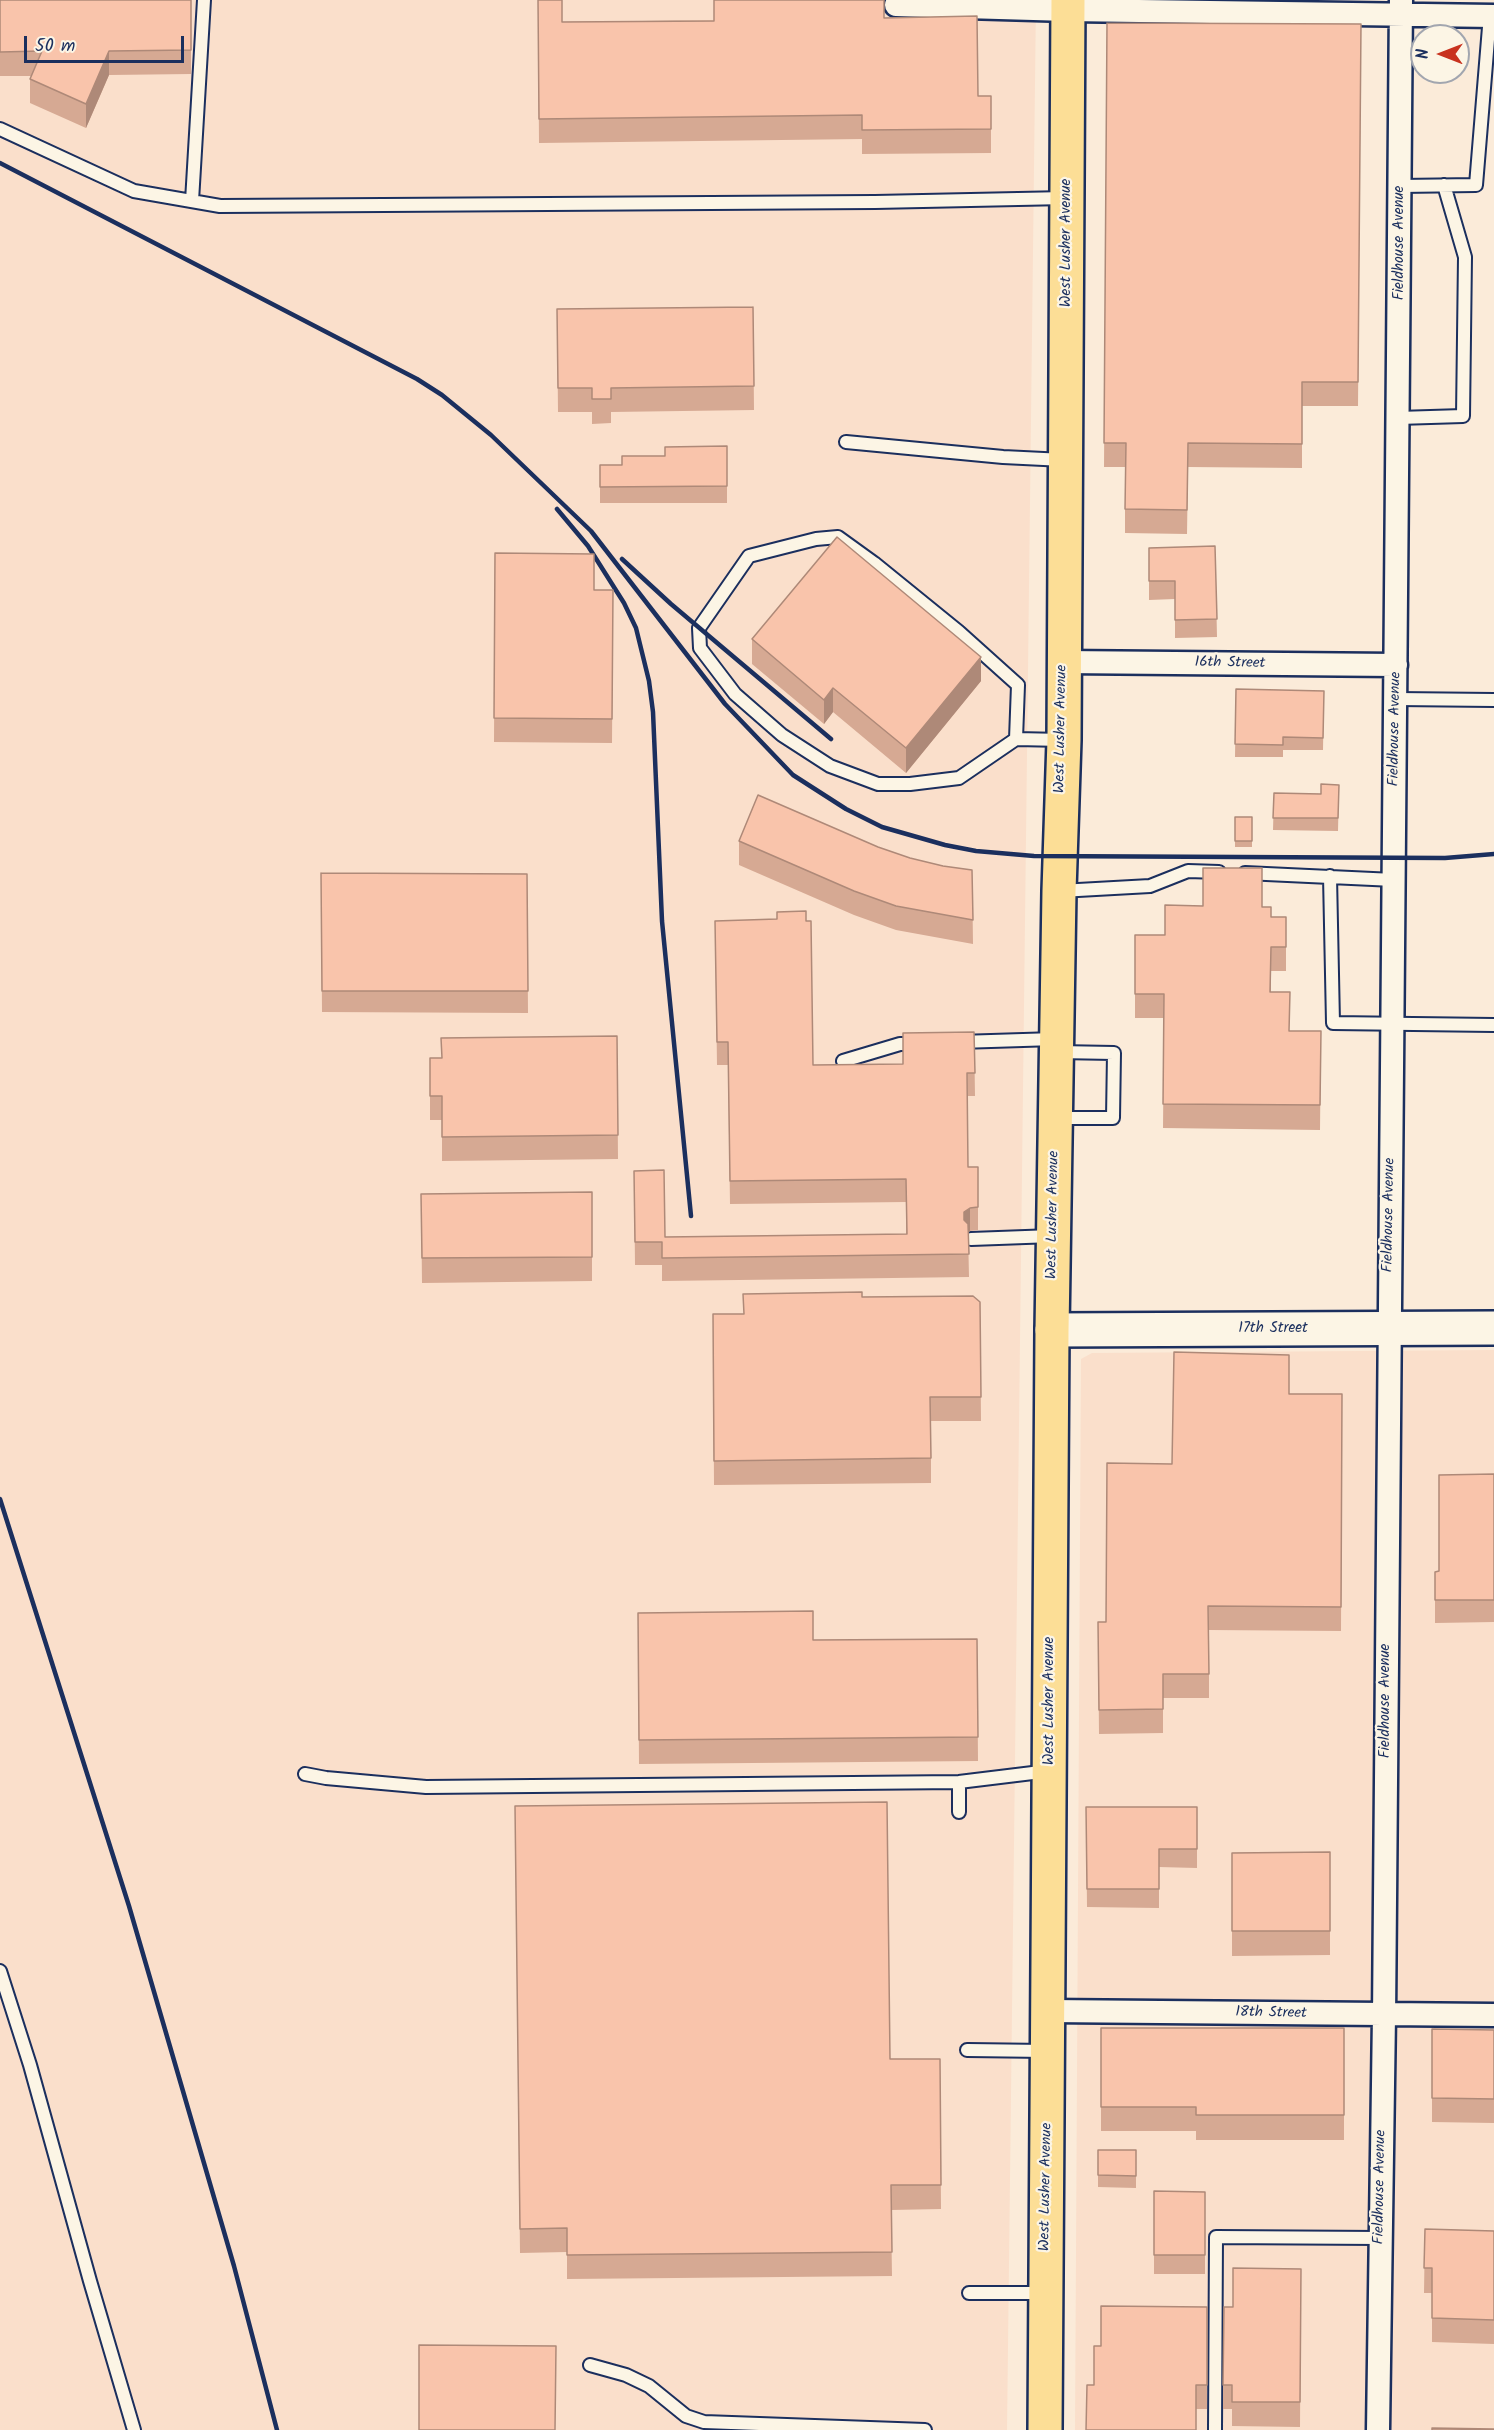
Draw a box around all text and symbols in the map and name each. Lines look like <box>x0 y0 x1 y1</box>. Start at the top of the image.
scale bar <box>27 24 188 62</box>
north arrow <box>1410 24 1470 84</box>
text: 50 m <box>35 32 75 61</box>
text: N <box>1411 49 1436 59</box>
street label: West Lusher Avenue <box>1058 179 1076 307</box>
street label: Fieldhouse Avenue <box>1391 186 1409 300</box>
street label: 16th Street <box>1194 654 1266 674</box>
street label: West Lusher Avenue <box>1052 665 1072 793</box>
street label: Fieldhouse Avenue <box>1386 672 1406 786</box>
street label: West Lusher Avenue <box>1044 1151 1064 1279</box>
street label: Fieldhouse Avenue <box>1380 1158 1400 1272</box>
street label: 17th Street <box>1238 1320 1308 1338</box>
street label: West Lusher Avenue <box>1041 1637 1059 1765</box>
street label: Fieldhouse Avenue <box>1377 1644 1395 1758</box>
street label: 18th Street <box>1235 2004 1307 2024</box>
street label: West Lusher Avenue <box>1037 2123 1057 2251</box>
street label: Fieldhouse Avenue <box>1371 2130 1391 2244</box>

